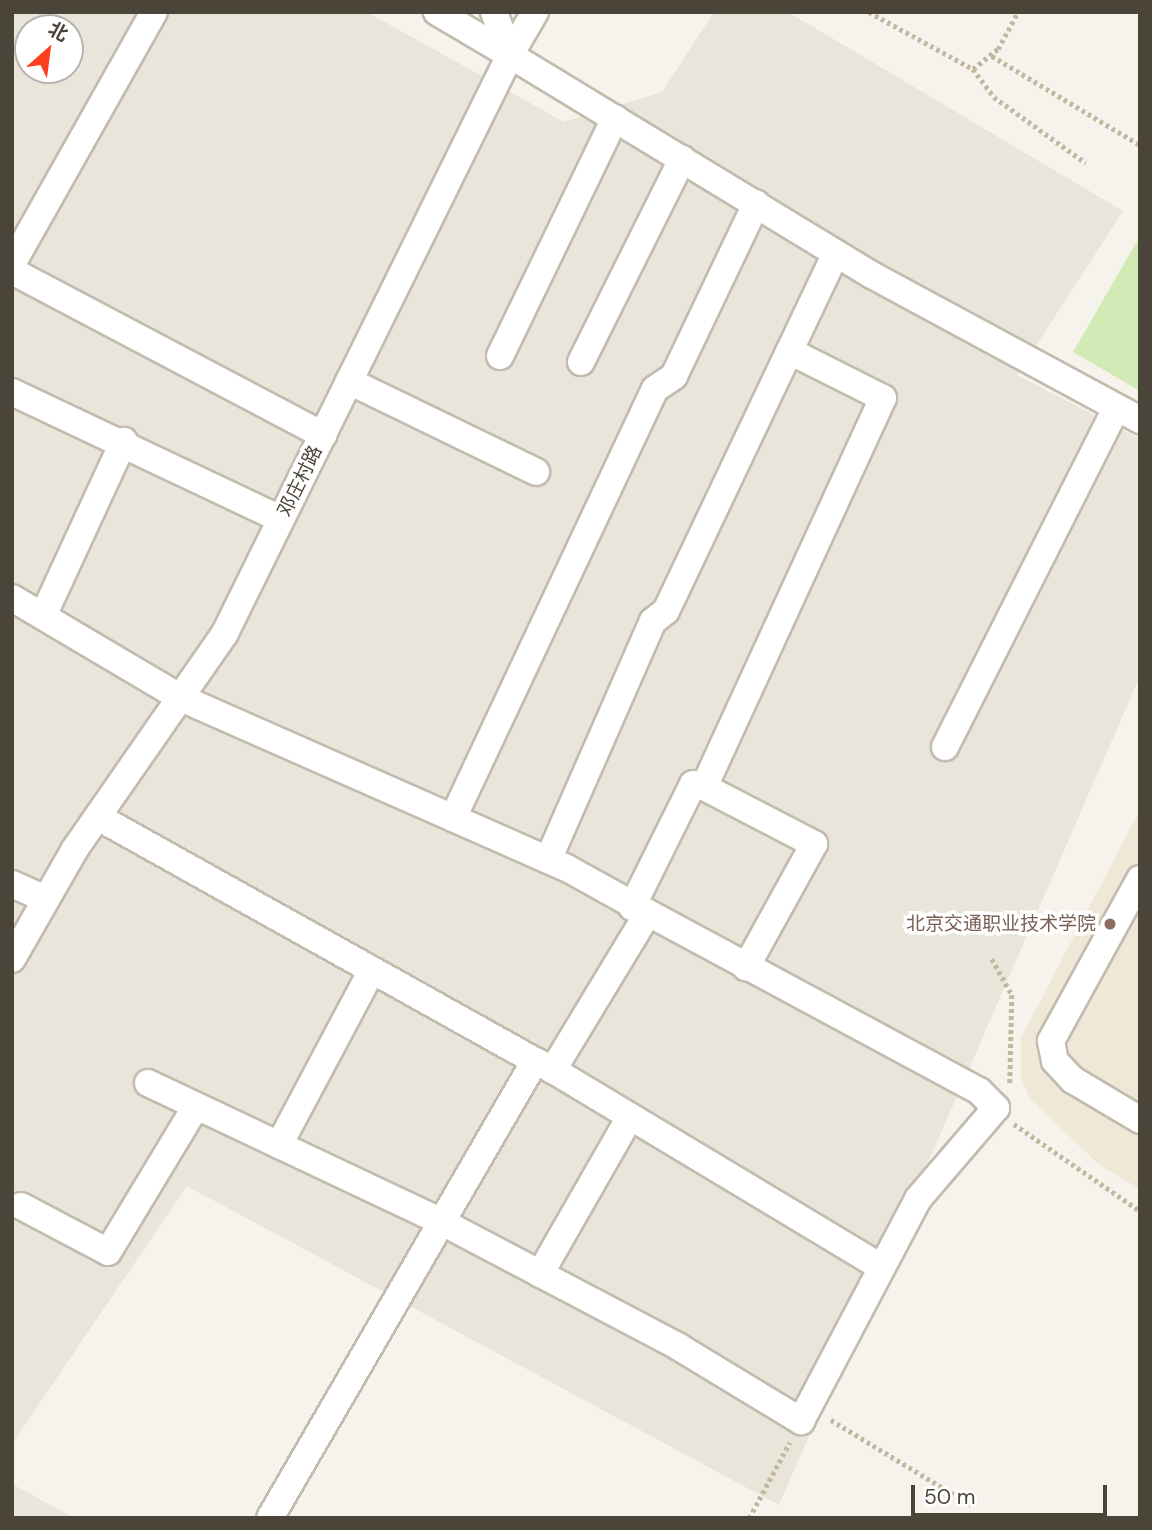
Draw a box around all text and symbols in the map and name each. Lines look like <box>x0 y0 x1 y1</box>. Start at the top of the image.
north arrow <box>14 14 84 84</box>
text: 北 <box>44 16 72 47</box>
street label: 邓庄村路 <box>273 442 327 520</box>
place label: 北京交通职业技术学院 <box>906 913 1096 935</box>
marker: 北京交通职业技术学院 <box>1102 916 1118 932</box>
scale bar <box>914 1470 1110 1514</box>
text: 50 m <box>924 1483 975 1511</box>

